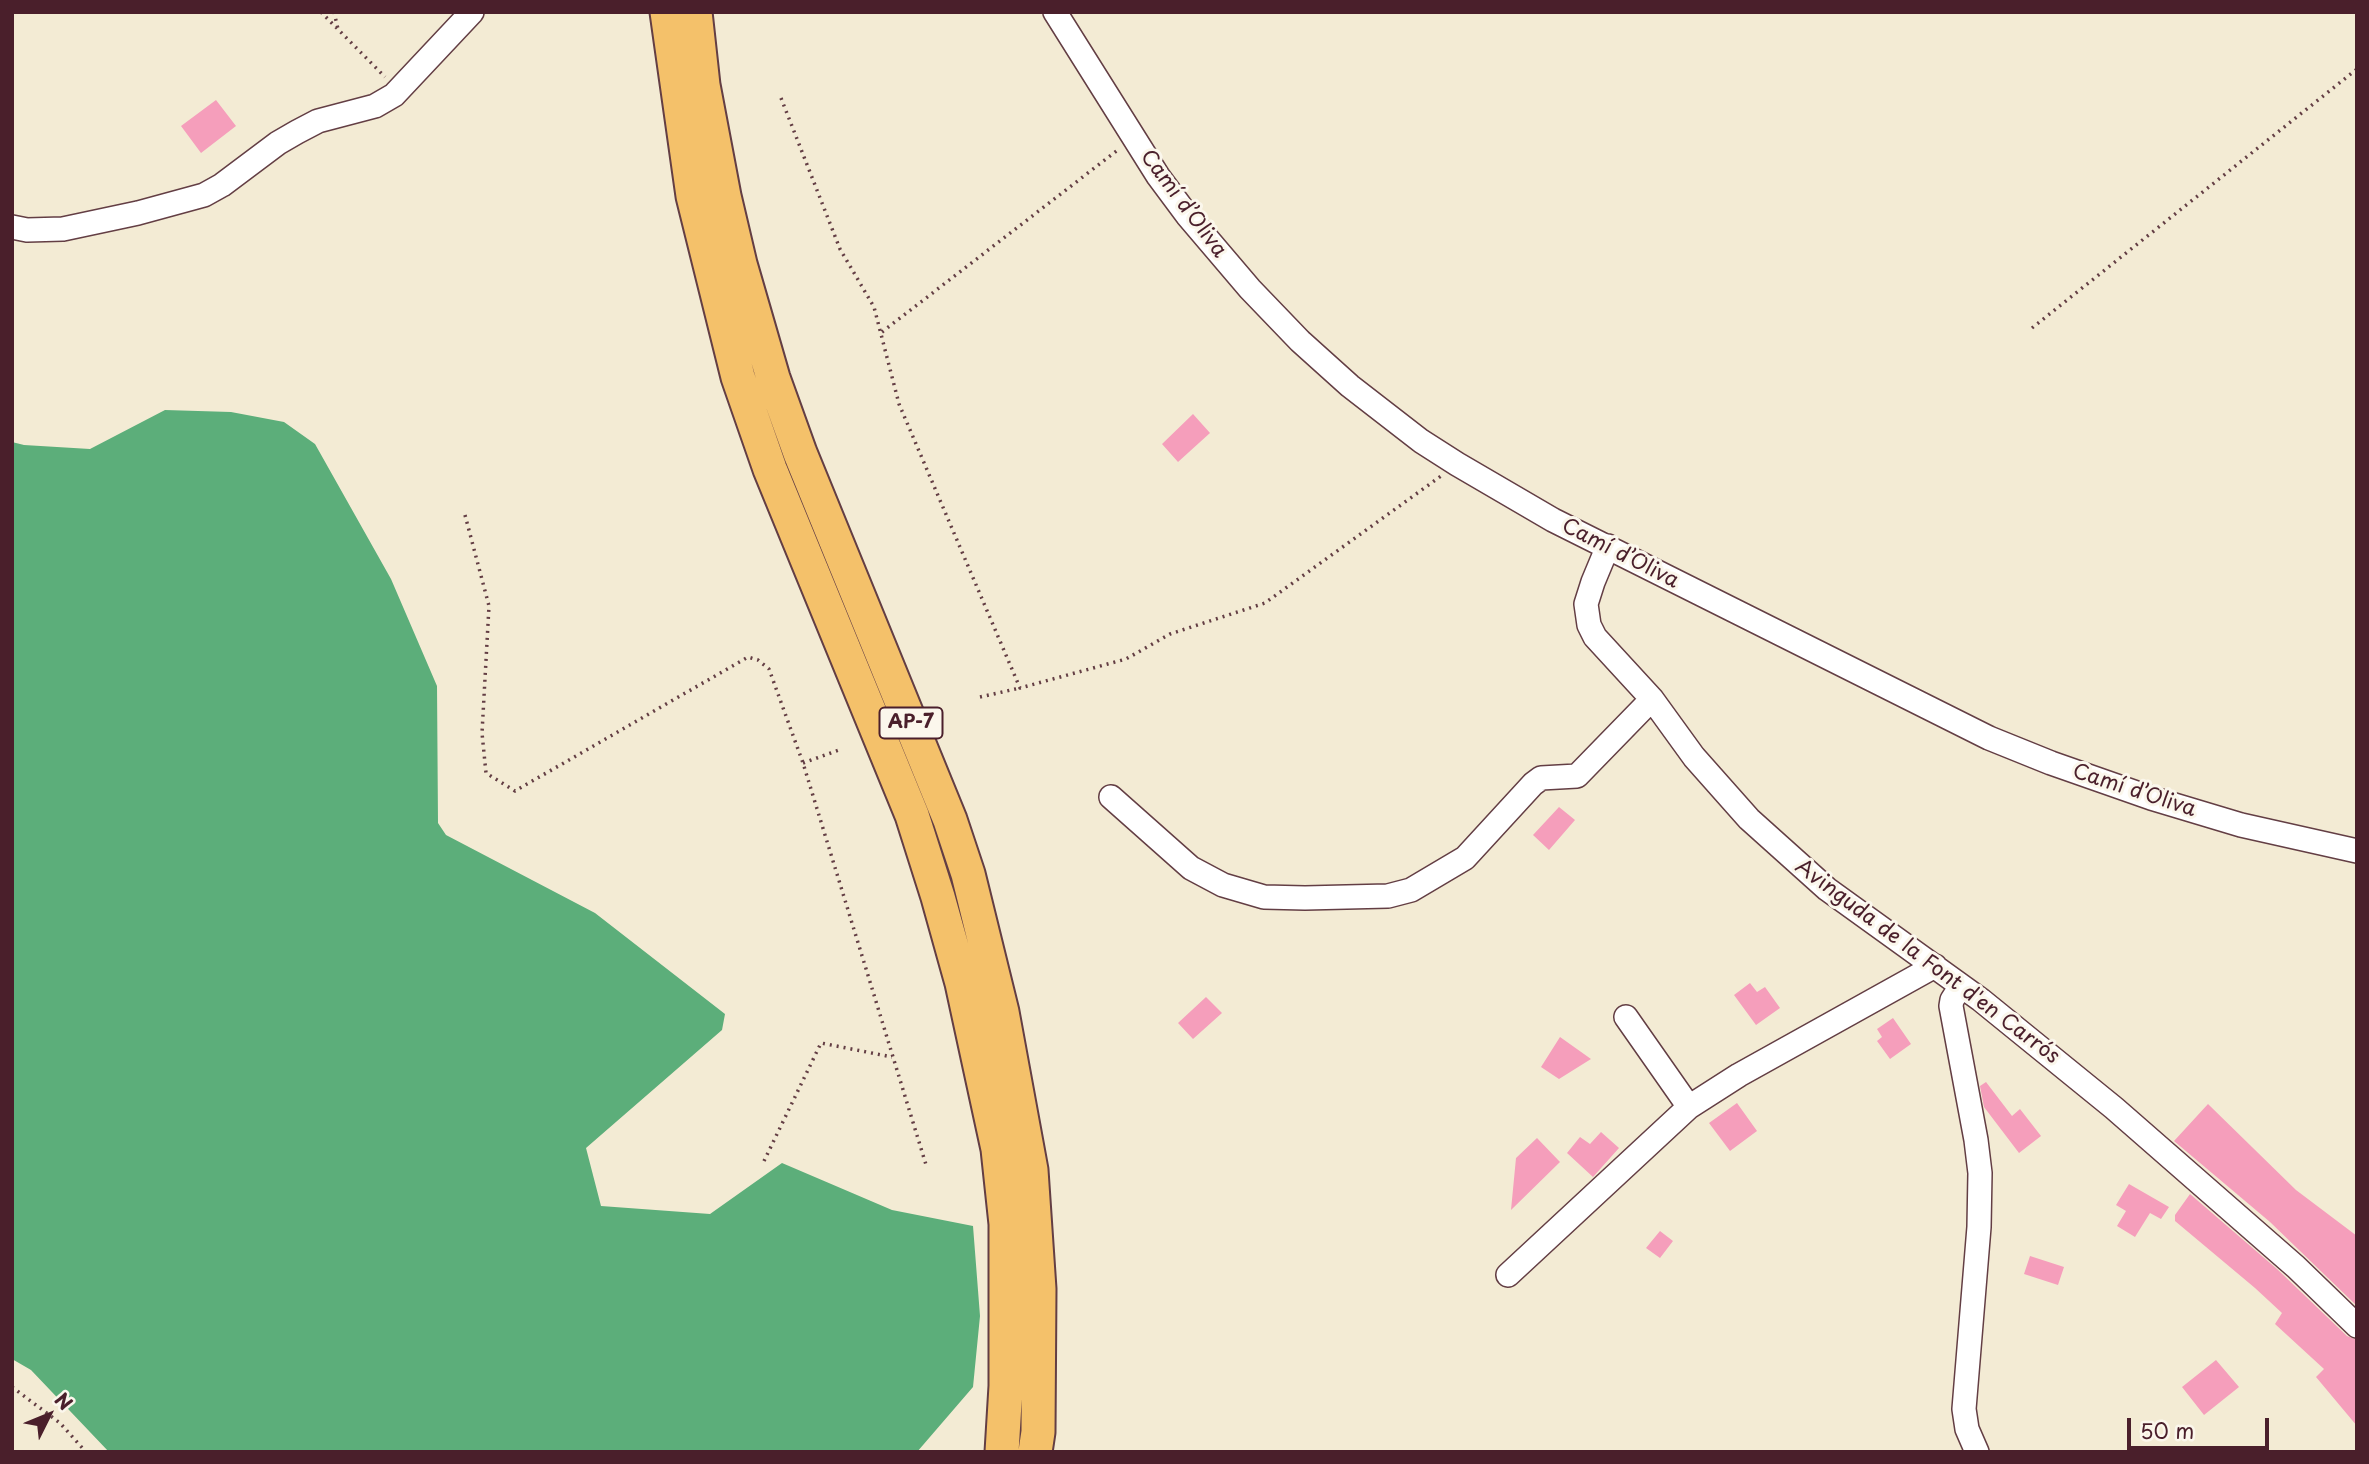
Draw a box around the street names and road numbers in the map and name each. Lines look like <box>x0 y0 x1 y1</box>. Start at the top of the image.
street label: Camí d’Oliva <box>1134 145 1232 263</box>
street label: Camí d’Oliva <box>1557 514 1683 594</box>
road number: AP-7 <box>880 708 942 738</box>
street label: Camí d’Oliva <box>2069 759 2199 823</box>
street label: Avinguda de la Font d'en Carrós <box>1790 854 2064 1070</box>

